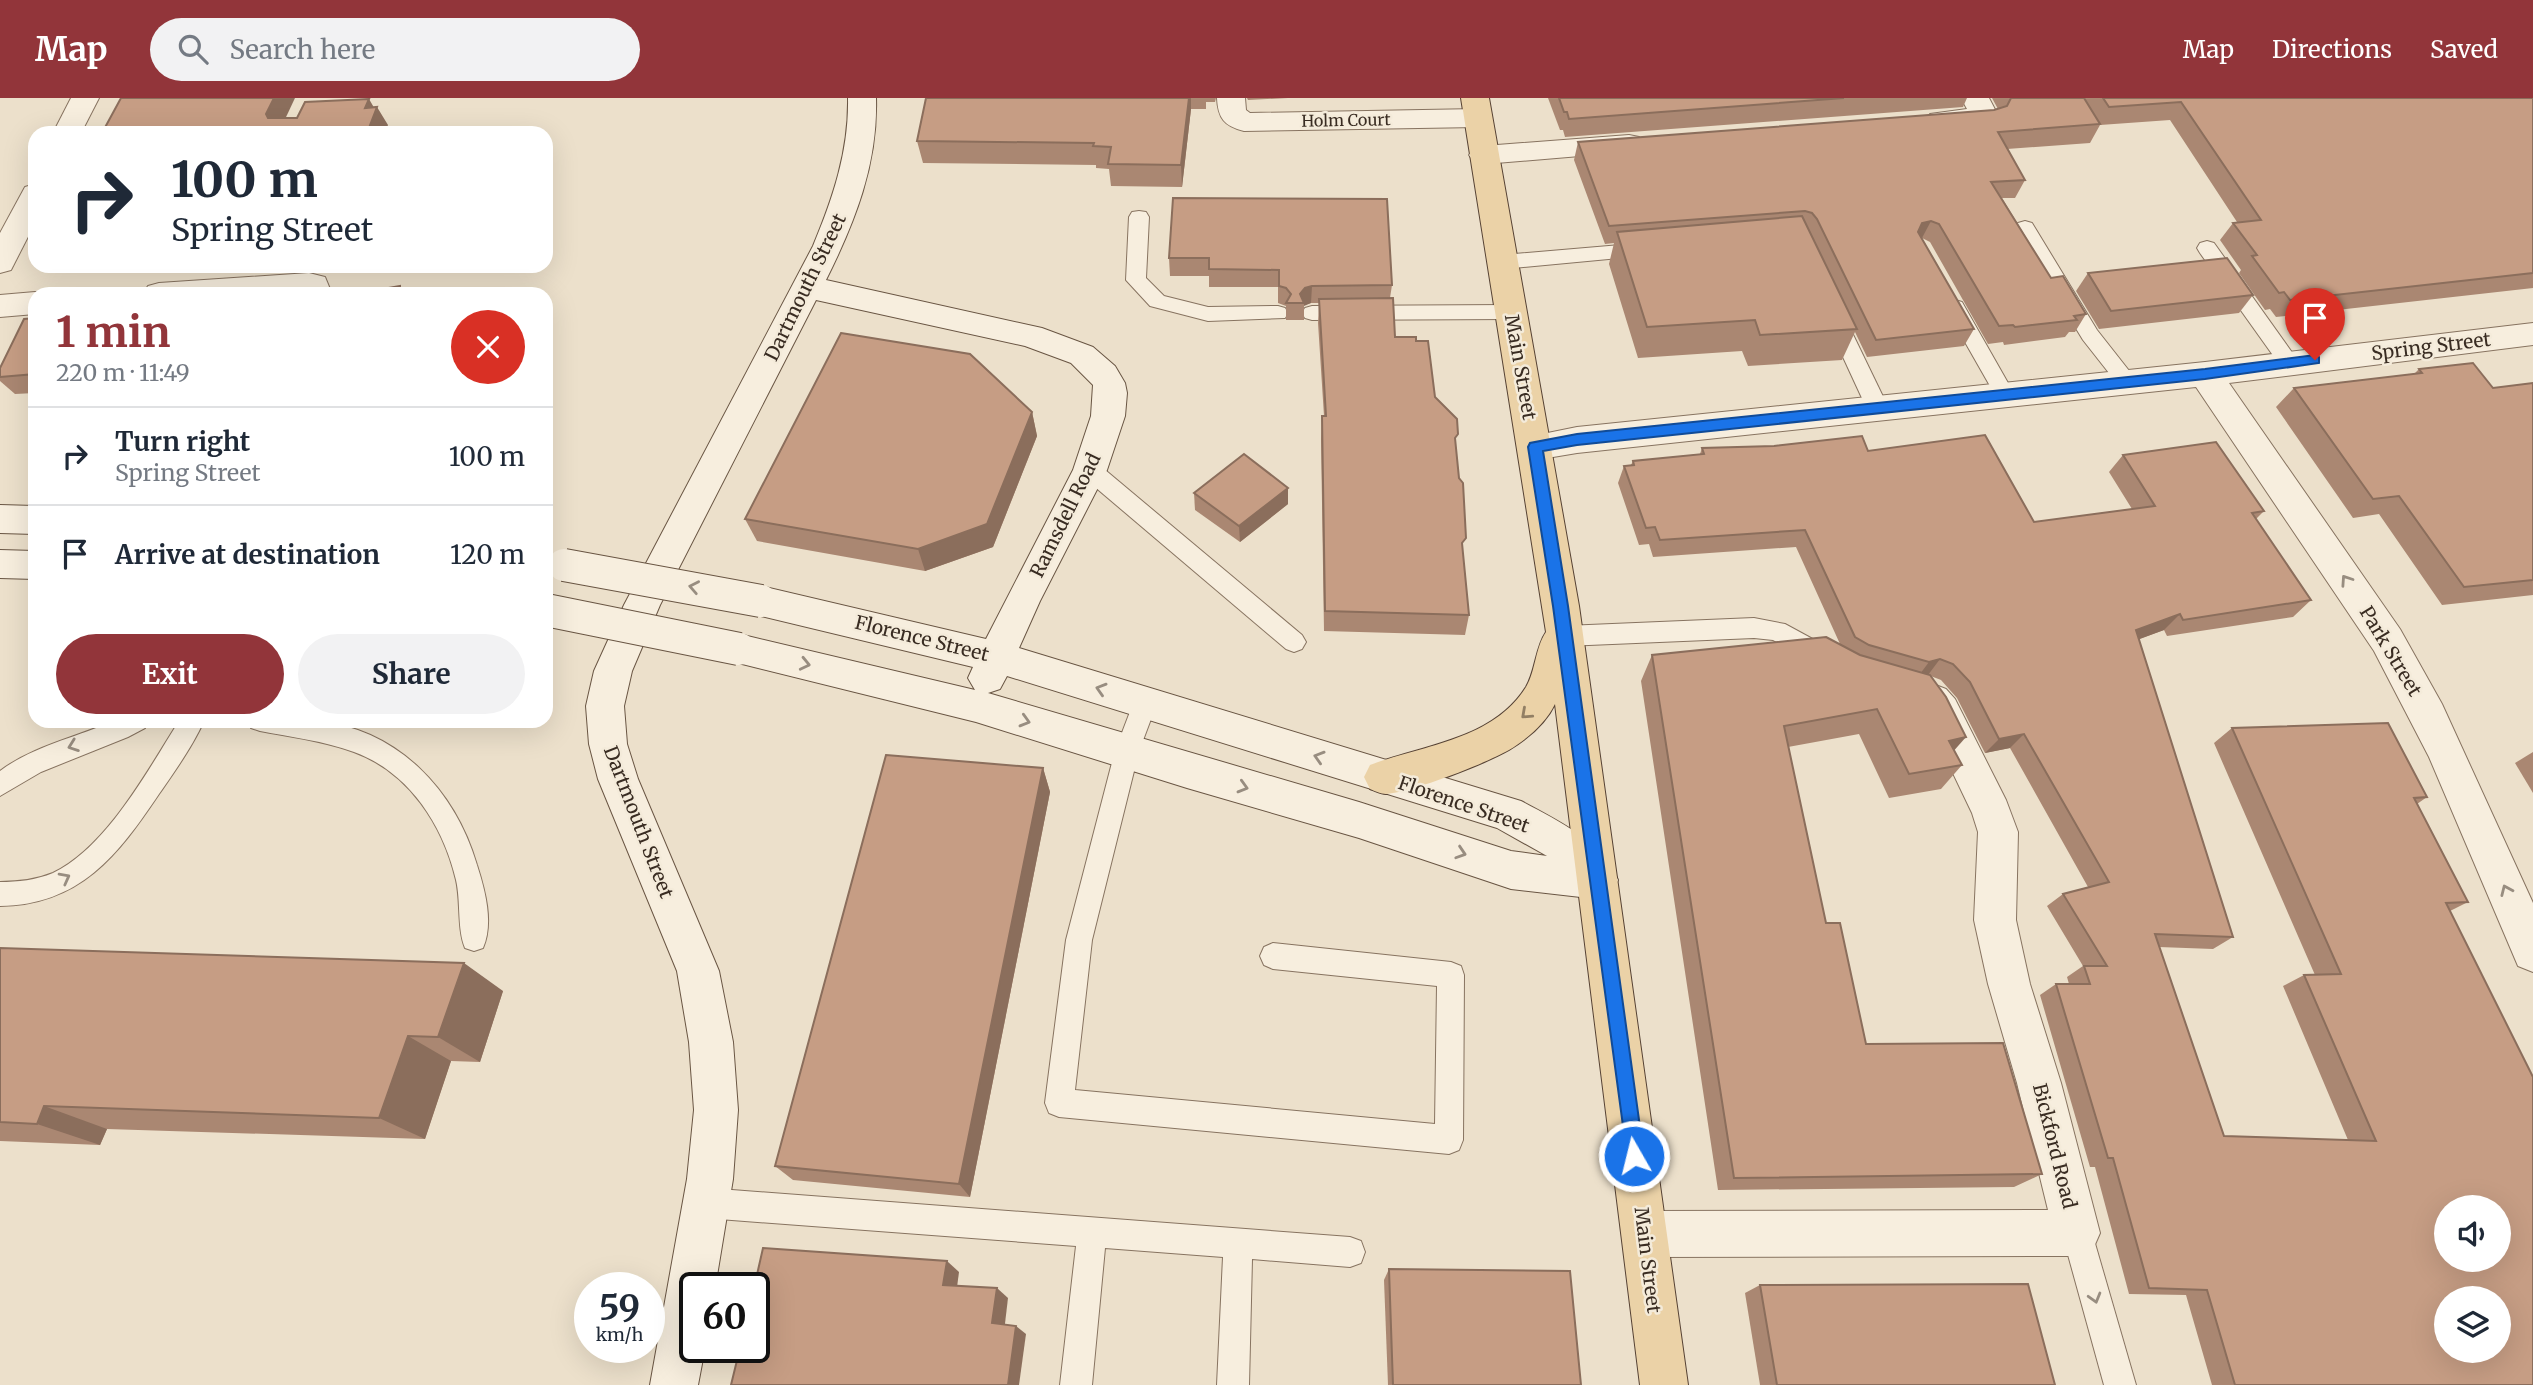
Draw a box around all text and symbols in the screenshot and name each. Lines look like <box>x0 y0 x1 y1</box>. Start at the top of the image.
search box <box>150 18 640 81</box>
text: Map <box>35 29 108 70</box>
icon: search <box>174 30 212 68</box>
text: Search here <box>230 33 375 66</box>
text: Map <box>2183 34 2234 65</box>
text: Directions <box>2272 34 2392 65</box>
text: Saved <box>2430 34 2498 65</box>
street label: Holm Court <box>1301 109 1392 131</box>
text: 100 m <box>171 149 318 210</box>
icon: right <box>56 154 147 245</box>
street label: Dartmouth Street <box>759 209 851 365</box>
text: Spring Street <box>171 210 373 250</box>
pin <box>2285 288 2345 360</box>
icon: arrive <box>2296 299 2334 337</box>
text: 1 min <box>56 306 170 358</box>
button: close <box>451 310 525 384</box>
street label: Main Street <box>1500 312 1542 422</box>
street label: Spring Street <box>2370 327 2493 365</box>
text: 220 m · 11:49 <box>56 358 190 387</box>
text: Turn right <box>115 425 250 458</box>
icon: right <box>56 437 94 475</box>
text: 100 m <box>449 440 525 473</box>
street label: Ramsdell Road <box>1024 449 1106 581</box>
text: Spring Street <box>115 458 260 487</box>
icon: arrive <box>56 535 94 573</box>
text: Arrive at destination <box>115 538 380 571</box>
text: 120 m <box>450 538 525 571</box>
one-way arrow <box>2342 575 2354 588</box>
one-way arrow <box>688 581 700 596</box>
street label: Park Street <box>2355 601 2428 701</box>
street label: Florence Street <box>853 610 992 666</box>
button: Exit <box>56 634 284 714</box>
button: Share <box>298 634 525 714</box>
one-way arrow <box>799 656 811 670</box>
one-way arrow <box>1096 683 1108 698</box>
one-way arrow <box>1521 705 1534 718</box>
one-way arrow <box>1019 712 1031 727</box>
one-way arrow <box>67 738 79 752</box>
street label: Dartmouth Street <box>599 743 679 902</box>
one-way arrow <box>1313 750 1325 765</box>
street label: Florence Street <box>1395 770 1533 838</box>
one-way arrow <box>1237 779 1249 793</box>
one-way arrow <box>1454 845 1466 859</box>
one-way arrow <box>58 872 71 886</box>
one-way arrow <box>2500 885 2514 897</box>
street label: Bickford Road <box>2028 1081 2082 1211</box>
position arrow <box>1597 1119 1671 1193</box>
map controls <box>2434 1195 2511 1363</box>
button: sound <box>2434 1195 2511 1272</box>
street label: Main Street <box>1630 1206 1666 1315</box>
speed limit sign: 60 <box>679 1272 770 1363</box>
text: 59 <box>599 1286 640 1330</box>
button: layers <box>2434 1286 2511 1363</box>
one-way arrow <box>2087 1292 2102 1304</box>
text: km/h <box>596 1323 643 1346</box>

